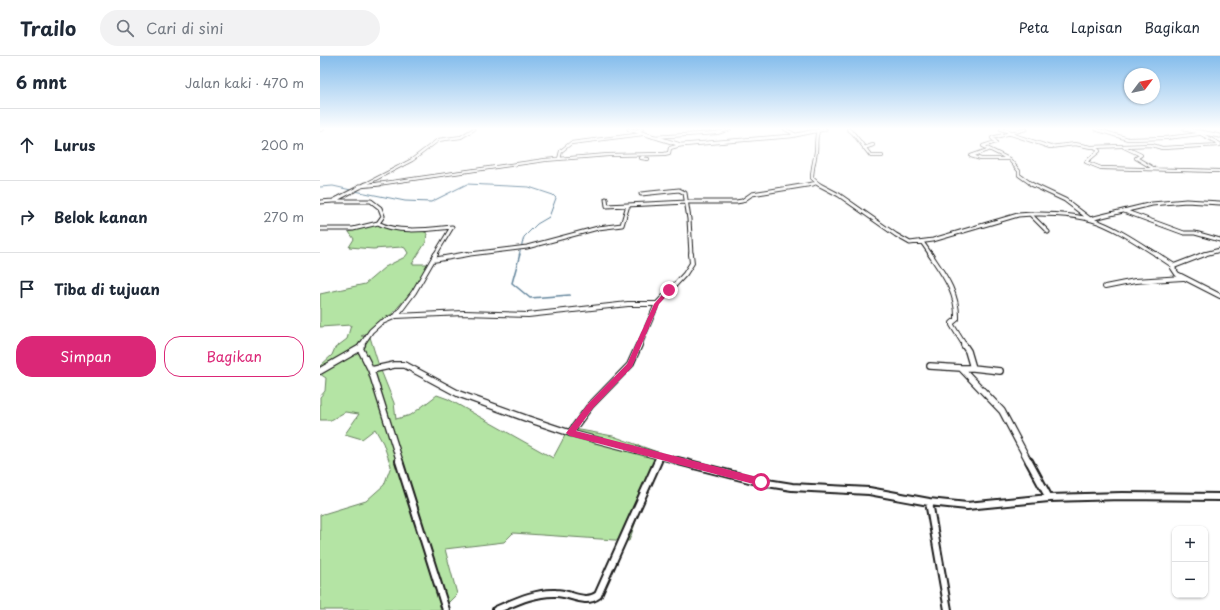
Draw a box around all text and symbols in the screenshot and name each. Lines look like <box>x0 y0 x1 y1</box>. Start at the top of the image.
search box <box>100 10 380 46</box>
text: Trailo <box>20 14 76 42</box>
text: Cari di sini <box>146 16 223 39</box>
icon: search <box>114 17 136 39</box>
text: Peta <box>1019 17 1049 38</box>
text: Lapisan <box>1071 17 1122 38</box>
text: Bagikan <box>1144 17 1200 38</box>
north arrow <box>1124 68 1160 104</box>
text: 6 mnt <box>16 69 67 95</box>
text: Jalan kaki · 470 m <box>185 73 304 92</box>
text: Lurus <box>54 133 95 156</box>
icon: ahead <box>16 134 38 156</box>
text: 200 m <box>261 135 304 154</box>
text: Belok kanan <box>54 205 148 228</box>
icon: right <box>16 206 38 228</box>
text: 270 m <box>263 207 304 226</box>
text: Tiba di tujuan <box>54 277 160 300</box>
icon: arrive <box>16 278 38 300</box>
route end <box>660 281 678 299</box>
button: Simpan <box>16 336 156 377</box>
button: Bagikan <box>164 336 304 377</box>
route start <box>752 473 770 491</box>
map controls <box>1172 526 1208 598</box>
button: + <box>1172 526 1208 562</box>
button: − <box>1172 562 1208 598</box>

